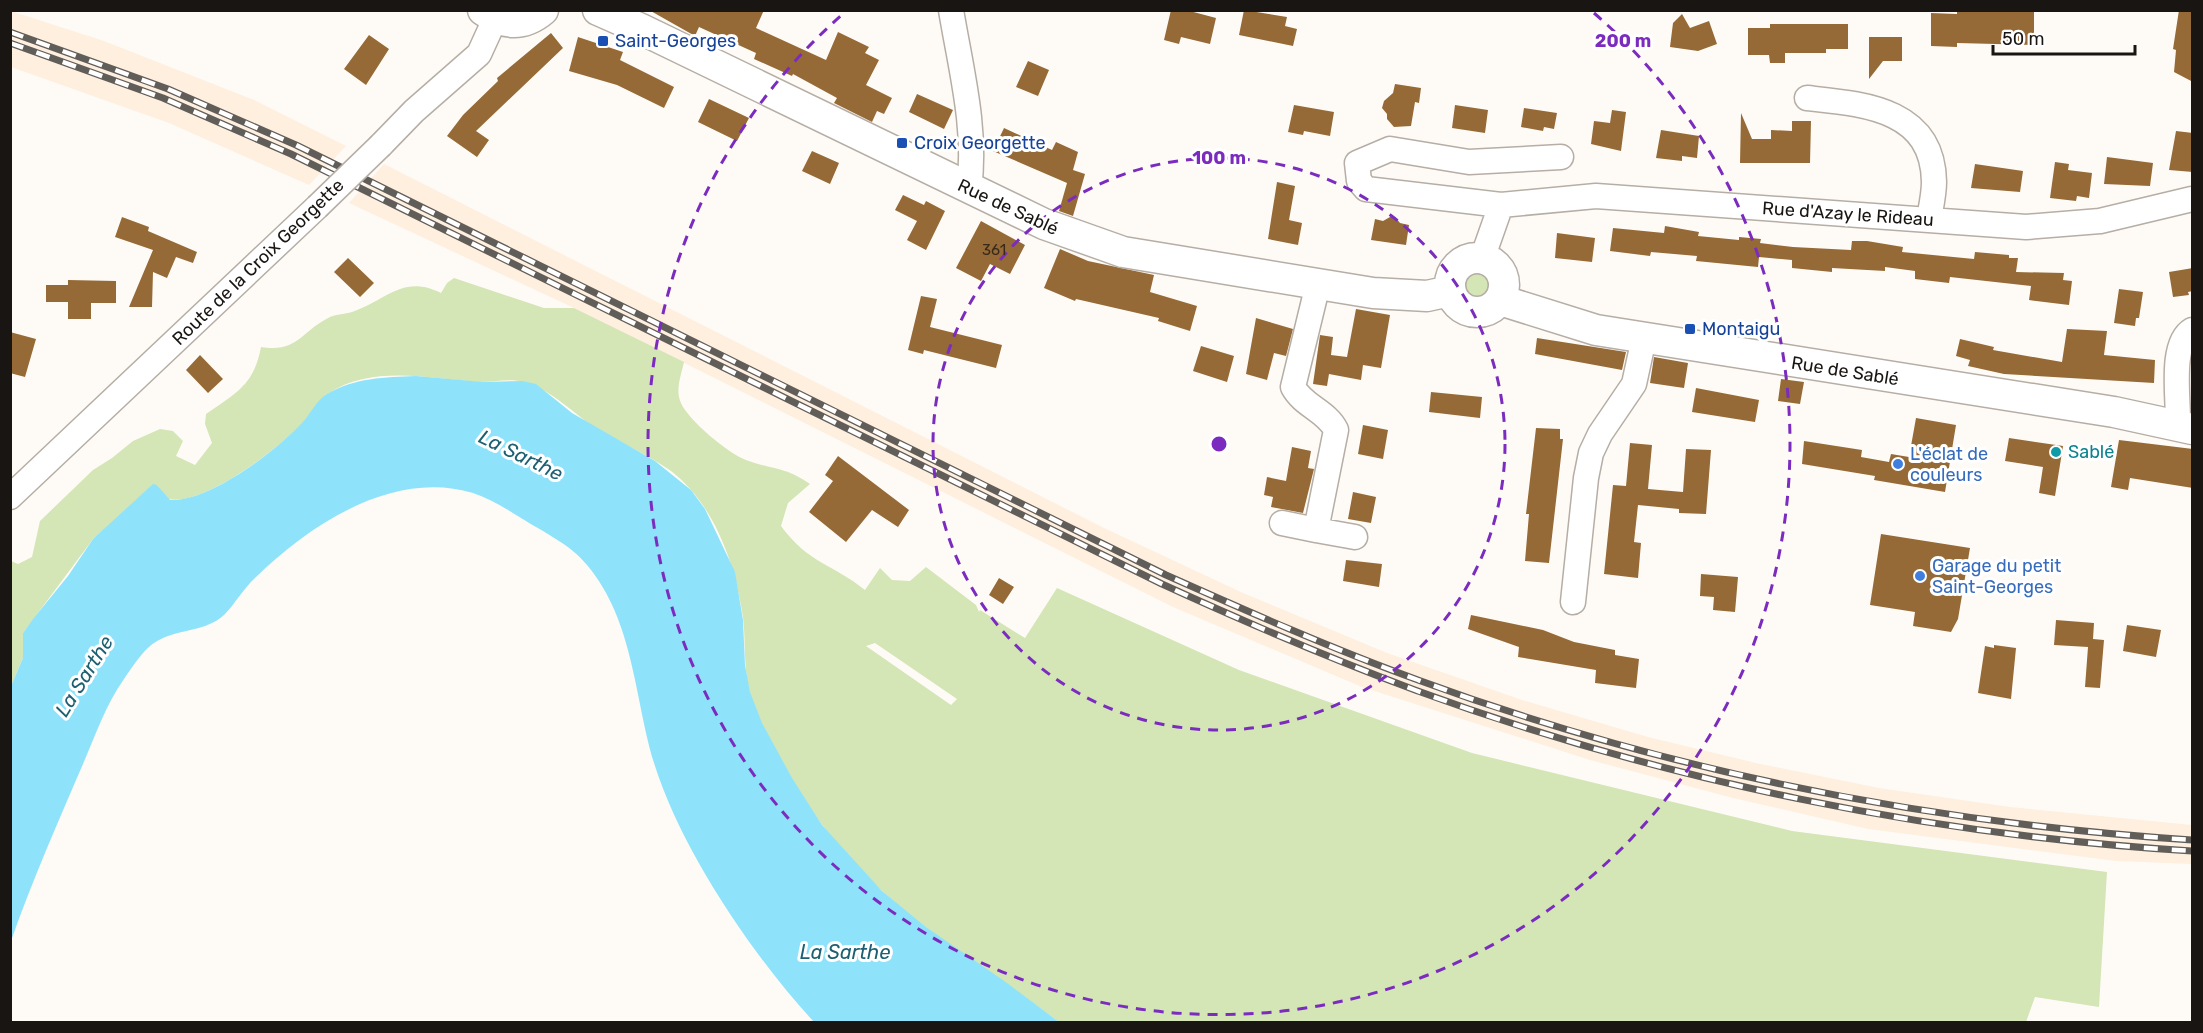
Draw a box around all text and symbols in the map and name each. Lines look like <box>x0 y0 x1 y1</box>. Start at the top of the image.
scale bar <box>1993 18 2136 56</box>
text: 50 m <box>2002 28 2045 50</box>
place label: Saint-Georges <box>615 30 736 52</box>
text: 200 m <box>1595 30 1651 52</box>
marker: Saint-Georges <box>596 34 610 48</box>
place label: Croix Georgette <box>914 132 1046 154</box>
marker: Croix Georgette <box>895 136 909 150</box>
text: 100 m <box>1192 147 1246 169</box>
street label: Route de la Croix Georgette <box>168 174 348 350</box>
street label: Rue de Sablé <box>954 174 1062 240</box>
street label: Rue d'Azay le Rideau <box>1761 197 1935 231</box>
house number: 361 <box>982 241 1006 259</box>
place label: Montaigu <box>1702 318 1780 340</box>
marker: Montaigu <box>1683 322 1697 336</box>
street label: Rue de Sablé <box>1790 352 1900 390</box>
water label: La Sarthe <box>475 424 567 486</box>
centre of rings <box>1209 434 1229 454</box>
place label: Sablé <box>2068 441 2114 463</box>
place label: L'éclat de couleurs <box>1910 443 1988 486</box>
marker: Sablé <box>2049 445 2063 459</box>
marker: L'éclat de couleurs <box>1891 457 1905 471</box>
place label: Garage du petit Saint-Georges <box>1932 555 2061 598</box>
marker: Garage du petit Saint-Georges <box>1913 569 1927 583</box>
water label: La Sarthe <box>50 631 118 721</box>
water label: La Sarthe <box>800 940 890 964</box>

